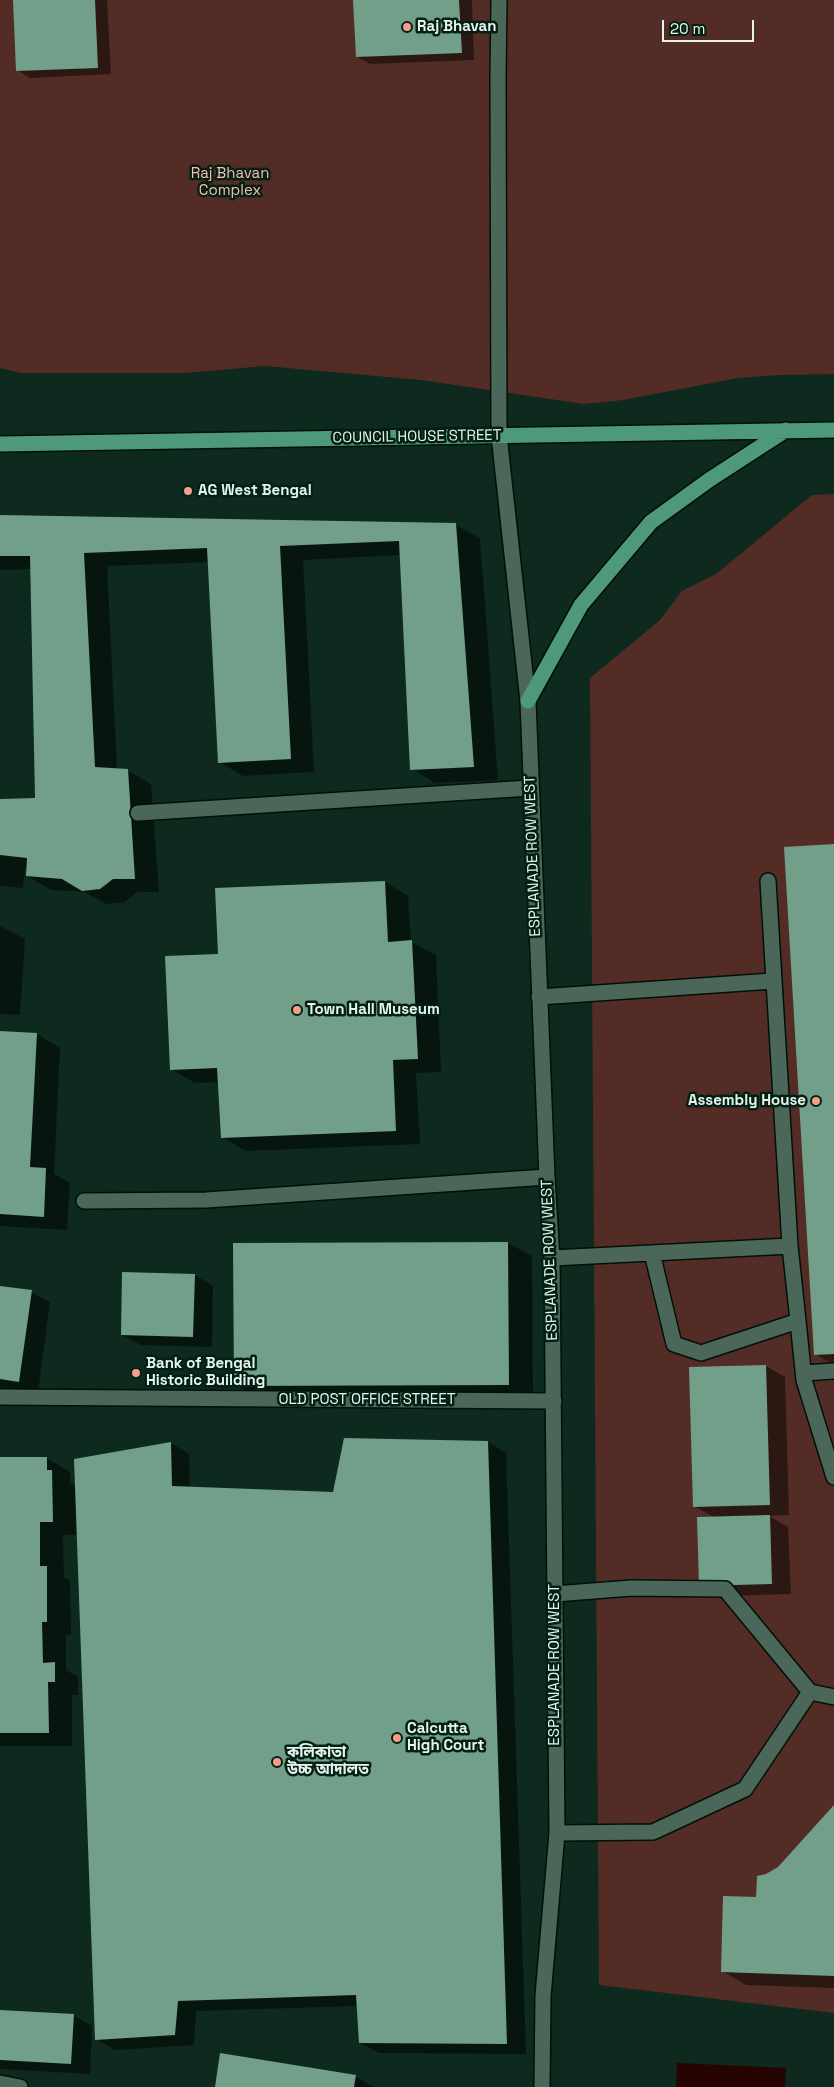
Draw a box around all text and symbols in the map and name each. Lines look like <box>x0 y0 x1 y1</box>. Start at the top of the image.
scale bar <box>664 10 756 42</box>
place label: Raj Bhavan <box>417 18 496 36</box>
text: 20 m <box>670 19 705 38</box>
marker: Raj Bhavan <box>401 21 413 33</box>
park label: Raj Bhavan Complex <box>191 165 269 200</box>
street label: COUNCIL HOUSE STREET <box>332 427 502 447</box>
place label: AG West Bengal <box>198 482 312 500</box>
marker: AG West Bengal <box>182 485 194 497</box>
street label: ESPLANADE ROW WEST <box>521 775 545 937</box>
place label: Town Hall Museum <box>307 1001 440 1019</box>
marker: Town Hall Museum <box>291 1004 303 1016</box>
place label: Assembly House <box>688 1092 806 1110</box>
marker: Assembly House <box>810 1095 822 1107</box>
street label: ESPLANADE ROW WEST <box>538 1179 562 1341</box>
place label: Bank of Bengal Historic Building <box>146 1355 265 1390</box>
marker: Bank of Bengal Historic Building <box>130 1367 142 1379</box>
street label: OLD POST OFFICE STREET <box>278 1391 456 1409</box>
street label: ESPLANADE ROW WEST <box>546 1584 564 1746</box>
place label: Calcutta High Court <box>407 1720 484 1755</box>
marker: Calcutta High Court <box>391 1732 403 1744</box>
place label: কলিকাতা উচ্চ আদালত <box>287 1744 369 1779</box>
marker: কলিকাতা উচ্চ আদালত <box>271 1756 283 1768</box>

